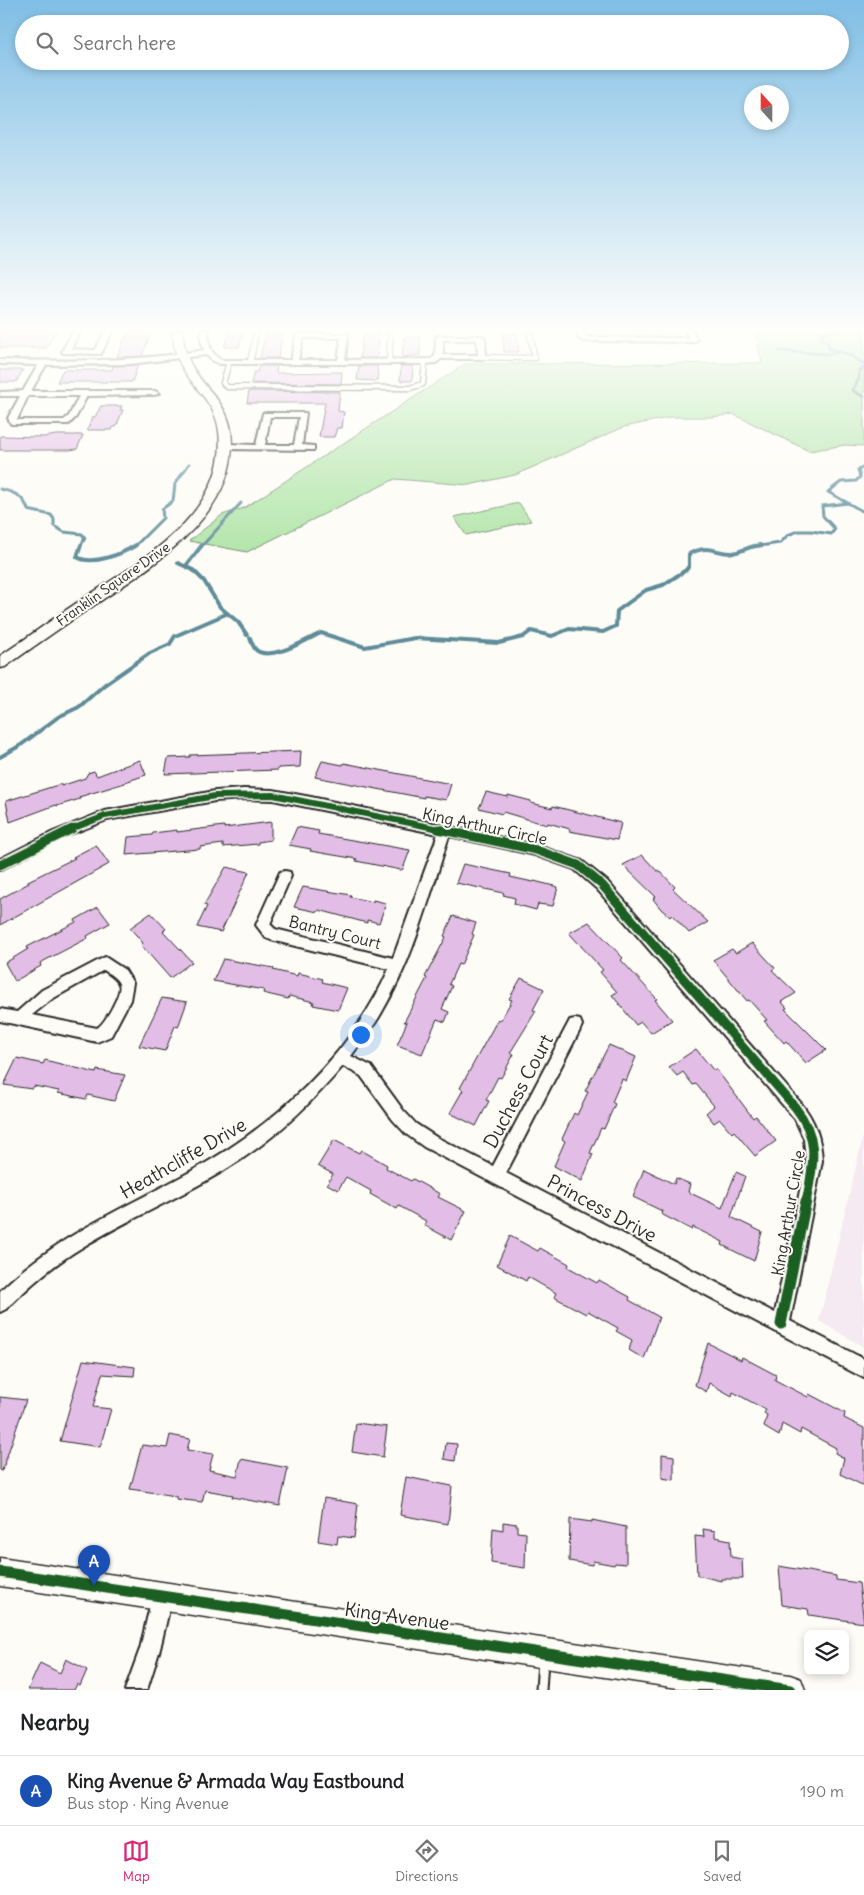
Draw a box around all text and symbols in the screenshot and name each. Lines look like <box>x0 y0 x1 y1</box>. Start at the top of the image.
search box <box>15 15 849 70</box>
icon: search <box>33 29 61 57</box>
text: Search here <box>73 31 176 55</box>
north arrow <box>744 85 789 130</box>
street label: Franklin Square Drive <box>53 538 173 630</box>
street label: King Arthur Circle <box>421 803 549 849</box>
street label: Bantry Court <box>287 911 384 953</box>
your location <box>348 1022 374 1048</box>
street label: Duchess Court <box>478 1030 558 1152</box>
street label: Heathcliffe Drive <box>116 1112 250 1204</box>
street label: King Arthur Circle <box>767 1149 809 1277</box>
street label: Princess Drive <box>543 1169 661 1247</box>
pin: A <box>78 1545 110 1586</box>
street label: King Avenue <box>343 1597 451 1635</box>
map controls <box>804 1630 849 1675</box>
button: layers <box>804 1630 849 1675</box>
text: Nearby <box>20 1709 90 1736</box>
text: King Avenue & Armada Way Eastbound <box>67 1769 404 1793</box>
text: A <box>31 1781 41 1801</box>
text: 190 m <box>800 1781 844 1801</box>
text: Bus stop · King Avenue <box>67 1793 229 1813</box>
tab: Map <box>122 1837 150 1885</box>
tab: Directions <box>395 1837 458 1885</box>
tab: Saved <box>703 1837 742 1885</box>

